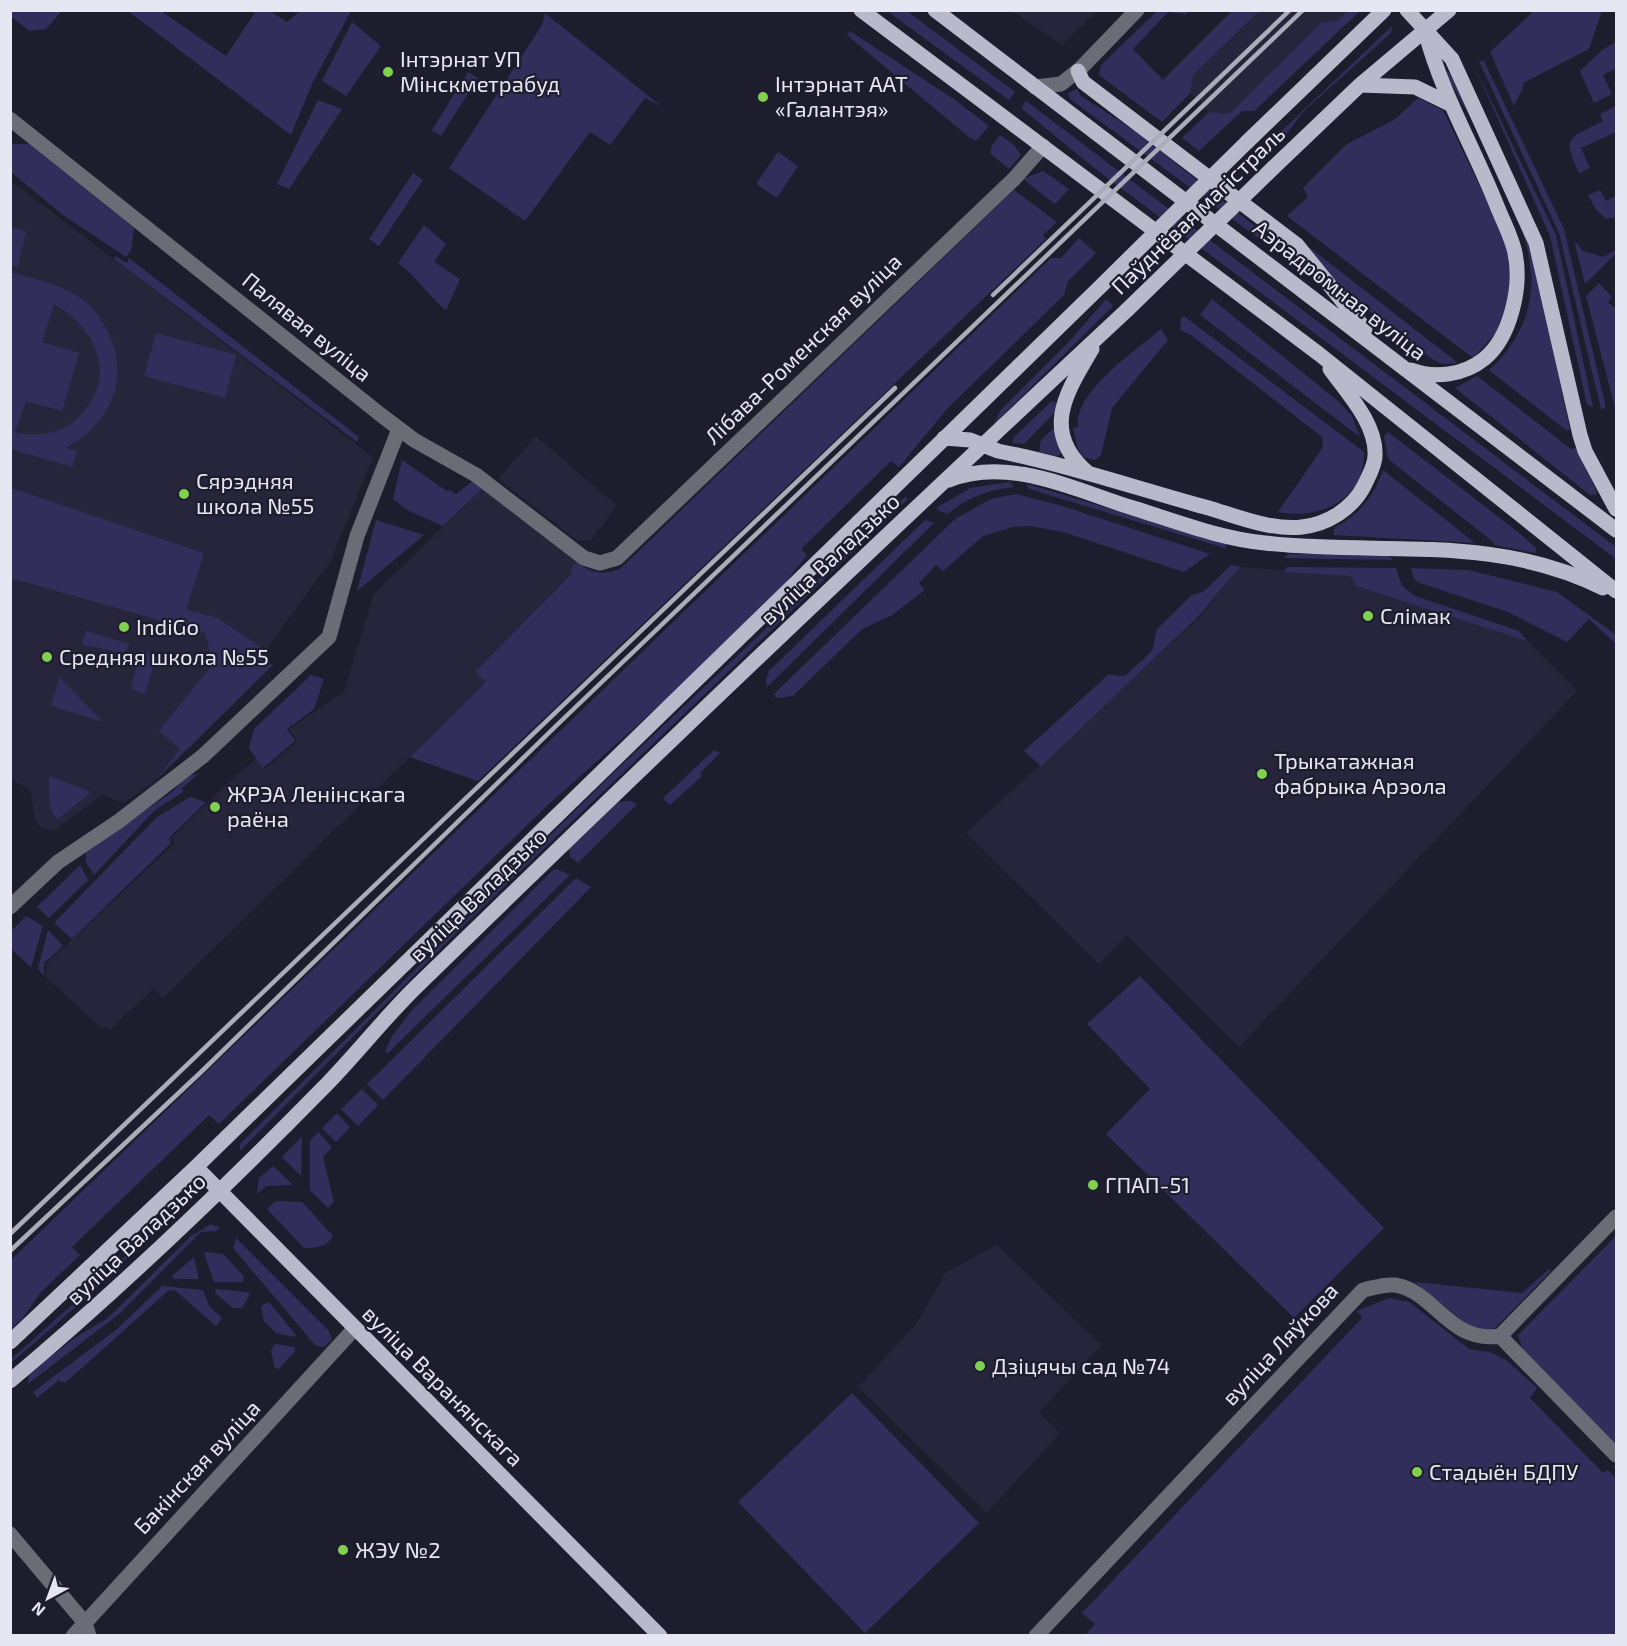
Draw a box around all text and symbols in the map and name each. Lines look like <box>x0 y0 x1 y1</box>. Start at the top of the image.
place label: Інтэрнат УП Мінскметрабуд <box>400 45 560 97</box>
marker: Інтэрнат УП Мінскметрабуд <box>381 65 395 79</box>
place label: Інтэрнат ААТ «Галантэя» <box>775 70 908 121</box>
marker: Інтэрнат ААТ «Галантэя» <box>756 90 770 104</box>
street label: Паўднёвая магістраль <box>1105 120 1290 300</box>
street label: Аэрадромная вуліца <box>1248 214 1432 366</box>
street label: Лібава-Роменская вуліца <box>699 248 907 450</box>
street label: Палявая вуліца <box>237 266 377 387</box>
place label: Сярэдняя школа №55 <box>196 467 314 518</box>
marker: Сярэдняя школа №55 <box>177 487 191 501</box>
street label: вуліца Валадзько <box>754 487 905 630</box>
place label: Слімак <box>1380 602 1451 628</box>
marker: Слімак <box>1361 609 1375 623</box>
place label: IndiGo <box>136 613 199 639</box>
marker: IndiGo <box>117 620 131 634</box>
place label: Средняя школа №55 <box>59 643 269 669</box>
marker: Средняя школа №55 <box>40 650 54 664</box>
place label: Трыкатажная фабрыка Арэола <box>1274 747 1447 798</box>
marker: Трыкатажная фабрыка Арэола <box>1255 767 1269 781</box>
place label: ЖРЭА Ленінскага раёна <box>227 780 406 831</box>
marker: ЖРЭА Ленінскага раёна <box>208 800 222 814</box>
street label: вуліца Валадзько <box>403 822 552 967</box>
street label: вуліца Валадзько <box>60 1167 211 1310</box>
place label: ГПАП-51 <box>1105 1171 1190 1197</box>
marker: ГПАП-51 <box>1086 1178 1100 1192</box>
street label: вуліца Ляўкова <box>1216 1277 1343 1410</box>
street label: вуліца Варанянскага <box>357 1300 529 1472</box>
place label: Дзіцячы сад №74 <box>992 1352 1170 1378</box>
marker: Дзіцячы сад №74 <box>973 1359 987 1373</box>
street label: Бакінская вуліца <box>128 1394 266 1539</box>
place label: Стадыён БДПУ <box>1429 1458 1579 1484</box>
marker: Стадыён БДПУ <box>1410 1465 1424 1479</box>
place label: ЖЭУ №2 <box>355 1536 441 1562</box>
marker: ЖЭУ №2 <box>336 1543 350 1557</box>
north arrow <box>18 1568 78 1628</box>
text: N <box>27 1599 48 1621</box>

